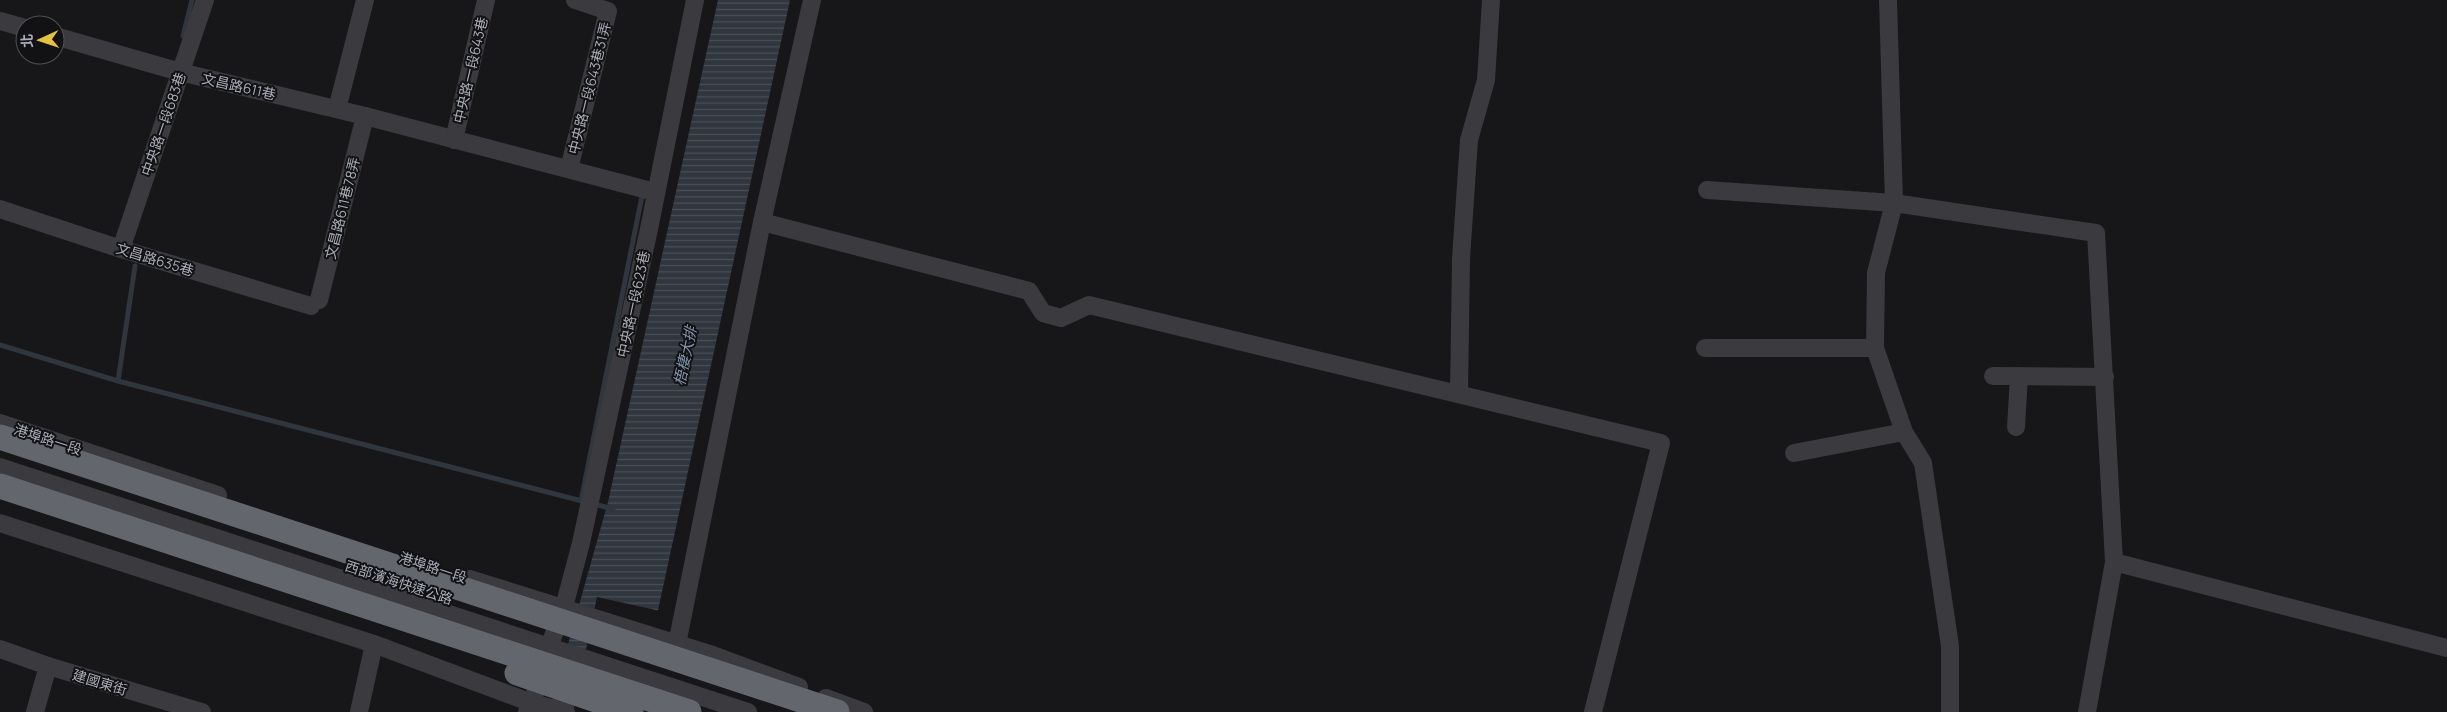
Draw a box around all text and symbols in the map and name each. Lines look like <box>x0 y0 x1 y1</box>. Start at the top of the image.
north arrow <box>15 15 65 65</box>
street label: 中央路一段643巷 <box>449 15 491 125</box>
street label: 中央路一段643巷31弄 <box>563 20 615 156</box>
text: 北 <box>17 33 36 48</box>
street label: 文昌路611巷 <box>200 68 278 104</box>
street label: 中央路一段683巷 <box>136 70 190 178</box>
street label: 文昌路611巷78弄 <box>320 155 364 261</box>
street label: 文昌路635巷 <box>114 238 196 280</box>
street label: 中央路一段623巷 <box>612 249 654 359</box>
water label: 梧棲大排 <box>668 323 702 388</box>
street label: 港埠路一段 <box>12 419 84 459</box>
street label: 港埠路一段 <box>397 547 469 587</box>
street label: 西部濱海快速公路 <box>343 556 455 608</box>
street label: 建國東街 <box>70 665 130 699</box>

